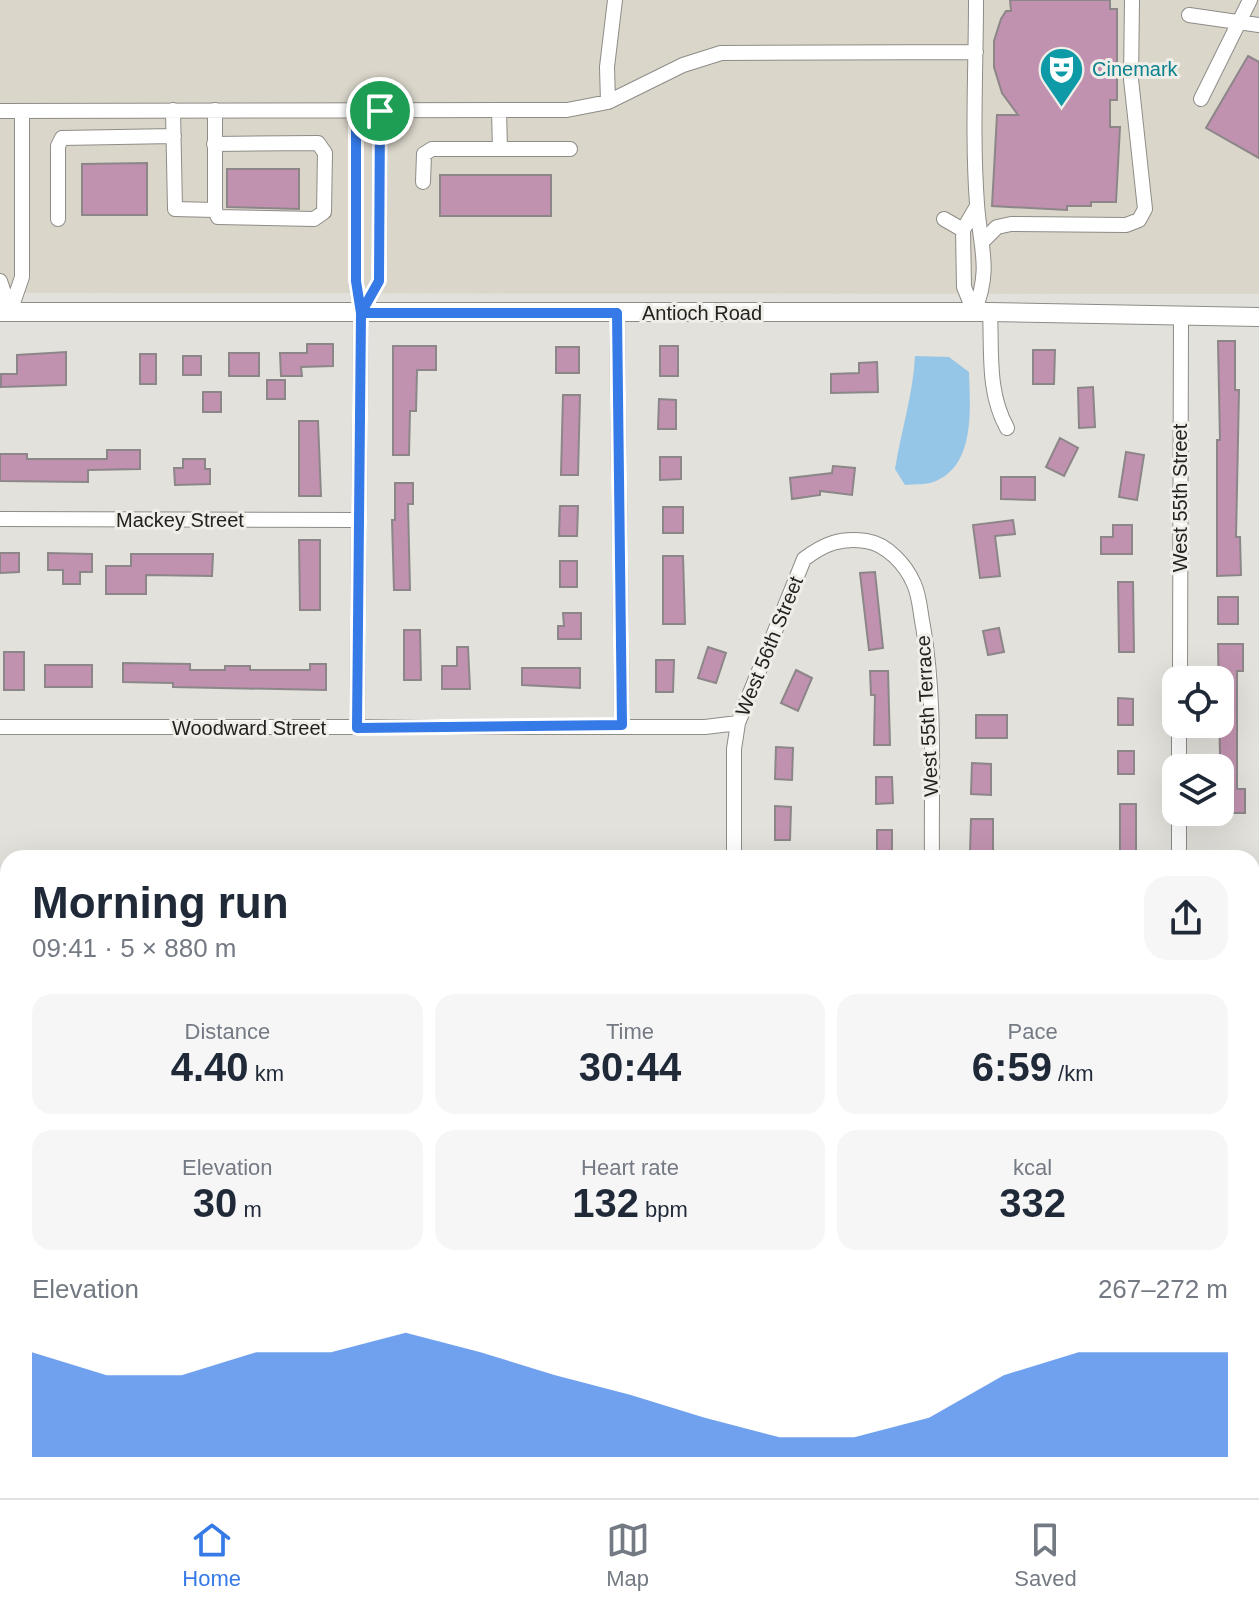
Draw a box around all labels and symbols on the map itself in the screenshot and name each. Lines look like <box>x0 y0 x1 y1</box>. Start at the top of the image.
theatre icon: Cinemark <box>1037 45 1085 108</box>
place label: Cinemark <box>1092 58 1179 80</box>
pin <box>346 77 414 145</box>
street label: Antioch Road <box>642 302 762 324</box>
street label: West 55th Street <box>1169 423 1191 572</box>
street label: Mackey Street <box>116 509 244 531</box>
street label: West 56th Street <box>731 573 807 719</box>
street label: West 55th Terrace <box>912 635 942 797</box>
street label: Woodward Street <box>172 717 327 739</box>

